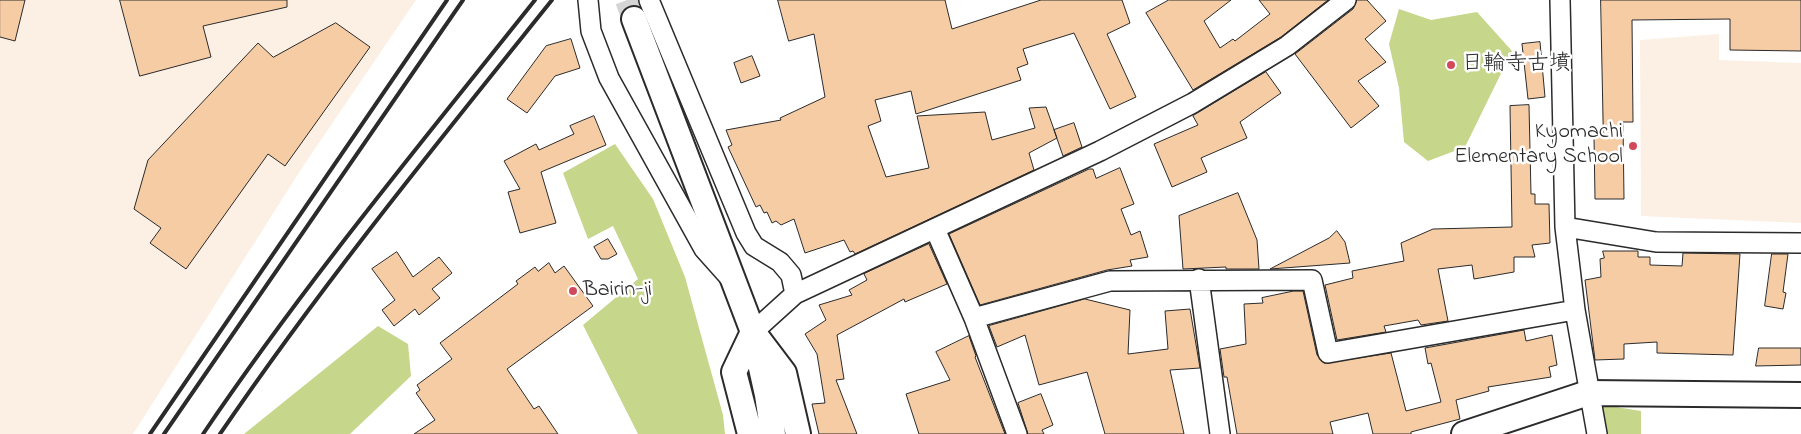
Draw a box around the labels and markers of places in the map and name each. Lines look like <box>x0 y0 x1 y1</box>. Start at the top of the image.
place label: 日輪寺古墳 <box>1461 52 1571 78</box>
marker: 日輪寺古墳 <box>1445 59 1457 71</box>
place label: Kyomachi Elementary School <box>1454 120 1623 172</box>
marker: Kyomachi Elementary School <box>1627 140 1639 152</box>
place label: Bairin-ji <box>583 278 652 304</box>
marker: Bairin-ji <box>567 285 579 297</box>

